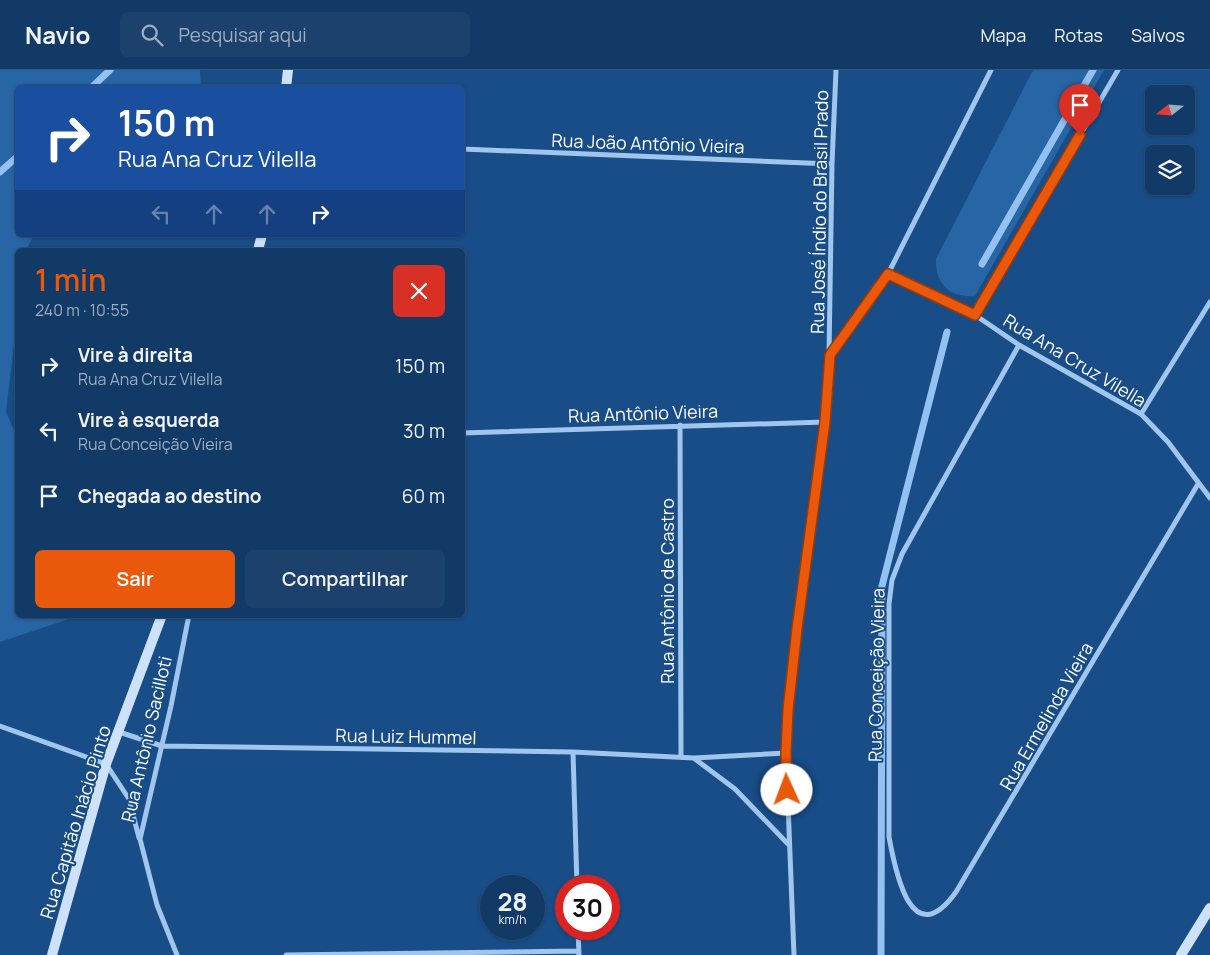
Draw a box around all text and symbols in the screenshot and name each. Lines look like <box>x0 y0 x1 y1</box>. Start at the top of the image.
search box <box>120 12 470 57</box>
text: Navio <box>25 18 90 51</box>
icon: search <box>138 21 166 49</box>
text: Pesquisar aqui <box>178 22 307 48</box>
text: Mapa <box>980 23 1026 47</box>
text: Rotas <box>1054 23 1103 47</box>
text: Salvos <box>1131 23 1185 47</box>
pin <box>1059 84 1101 135</box>
north arrow <box>1145 85 1195 135</box>
map controls <box>1145 85 1195 195</box>
street label: Rua José Índio do Brasil Prado <box>805 90 833 334</box>
icon: arrive <box>1066 91 1094 119</box>
text: 150 m <box>118 99 215 147</box>
icon: right <box>35 105 100 170</box>
street label: Rua João Antônio Vieira <box>551 128 745 158</box>
text: Rua Ana Cruz Vilella <box>118 144 316 174</box>
button: layers <box>1145 145 1195 195</box>
icon: left <box>147 200 175 228</box>
icon: ahead <box>200 200 228 228</box>
icon: ahead <box>253 200 281 228</box>
icon: right <box>306 200 334 228</box>
text: 1 min <box>35 259 107 300</box>
button: close <box>393 265 445 317</box>
text: 240 m · 10:55 <box>35 299 129 321</box>
street label: Rua Ana Cruz Vilella <box>999 308 1151 412</box>
text: Vire à direita <box>78 342 193 368</box>
icon: right <box>35 352 63 380</box>
text: 150 m <box>395 353 445 379</box>
text: Rua Ana Cruz Vilella <box>78 368 222 390</box>
street label: Rua Antônio Vieira <box>568 398 718 428</box>
text: Vire à esquerda <box>78 407 219 433</box>
icon: left <box>35 417 63 445</box>
text: 30 m <box>403 418 445 444</box>
text: Rua Conceição Vieira <box>78 433 233 455</box>
icon: arrive <box>35 482 63 510</box>
text: Chegada ao destino <box>78 483 261 509</box>
text: 60 m <box>402 483 445 509</box>
street label: Rua Antônio de Castro <box>655 498 679 684</box>
button: Sair <box>35 550 235 608</box>
button: Compartilhar <box>245 550 445 608</box>
street label: Rua Conceição Vieira <box>862 588 890 762</box>
street label: Rua Ermelinda Vieira <box>994 638 1098 794</box>
street label: Rua Antônio Sacilloti <box>115 654 177 824</box>
street label: Rua Capitão Inácio Pinto <box>34 722 116 922</box>
street label: Rua Luiz Hummel <box>335 723 477 749</box>
position arrow <box>760 763 812 815</box>
speed limit sign: 30 <box>555 875 620 940</box>
text: 28 <box>497 884 528 919</box>
text: km/h <box>499 911 526 928</box>

